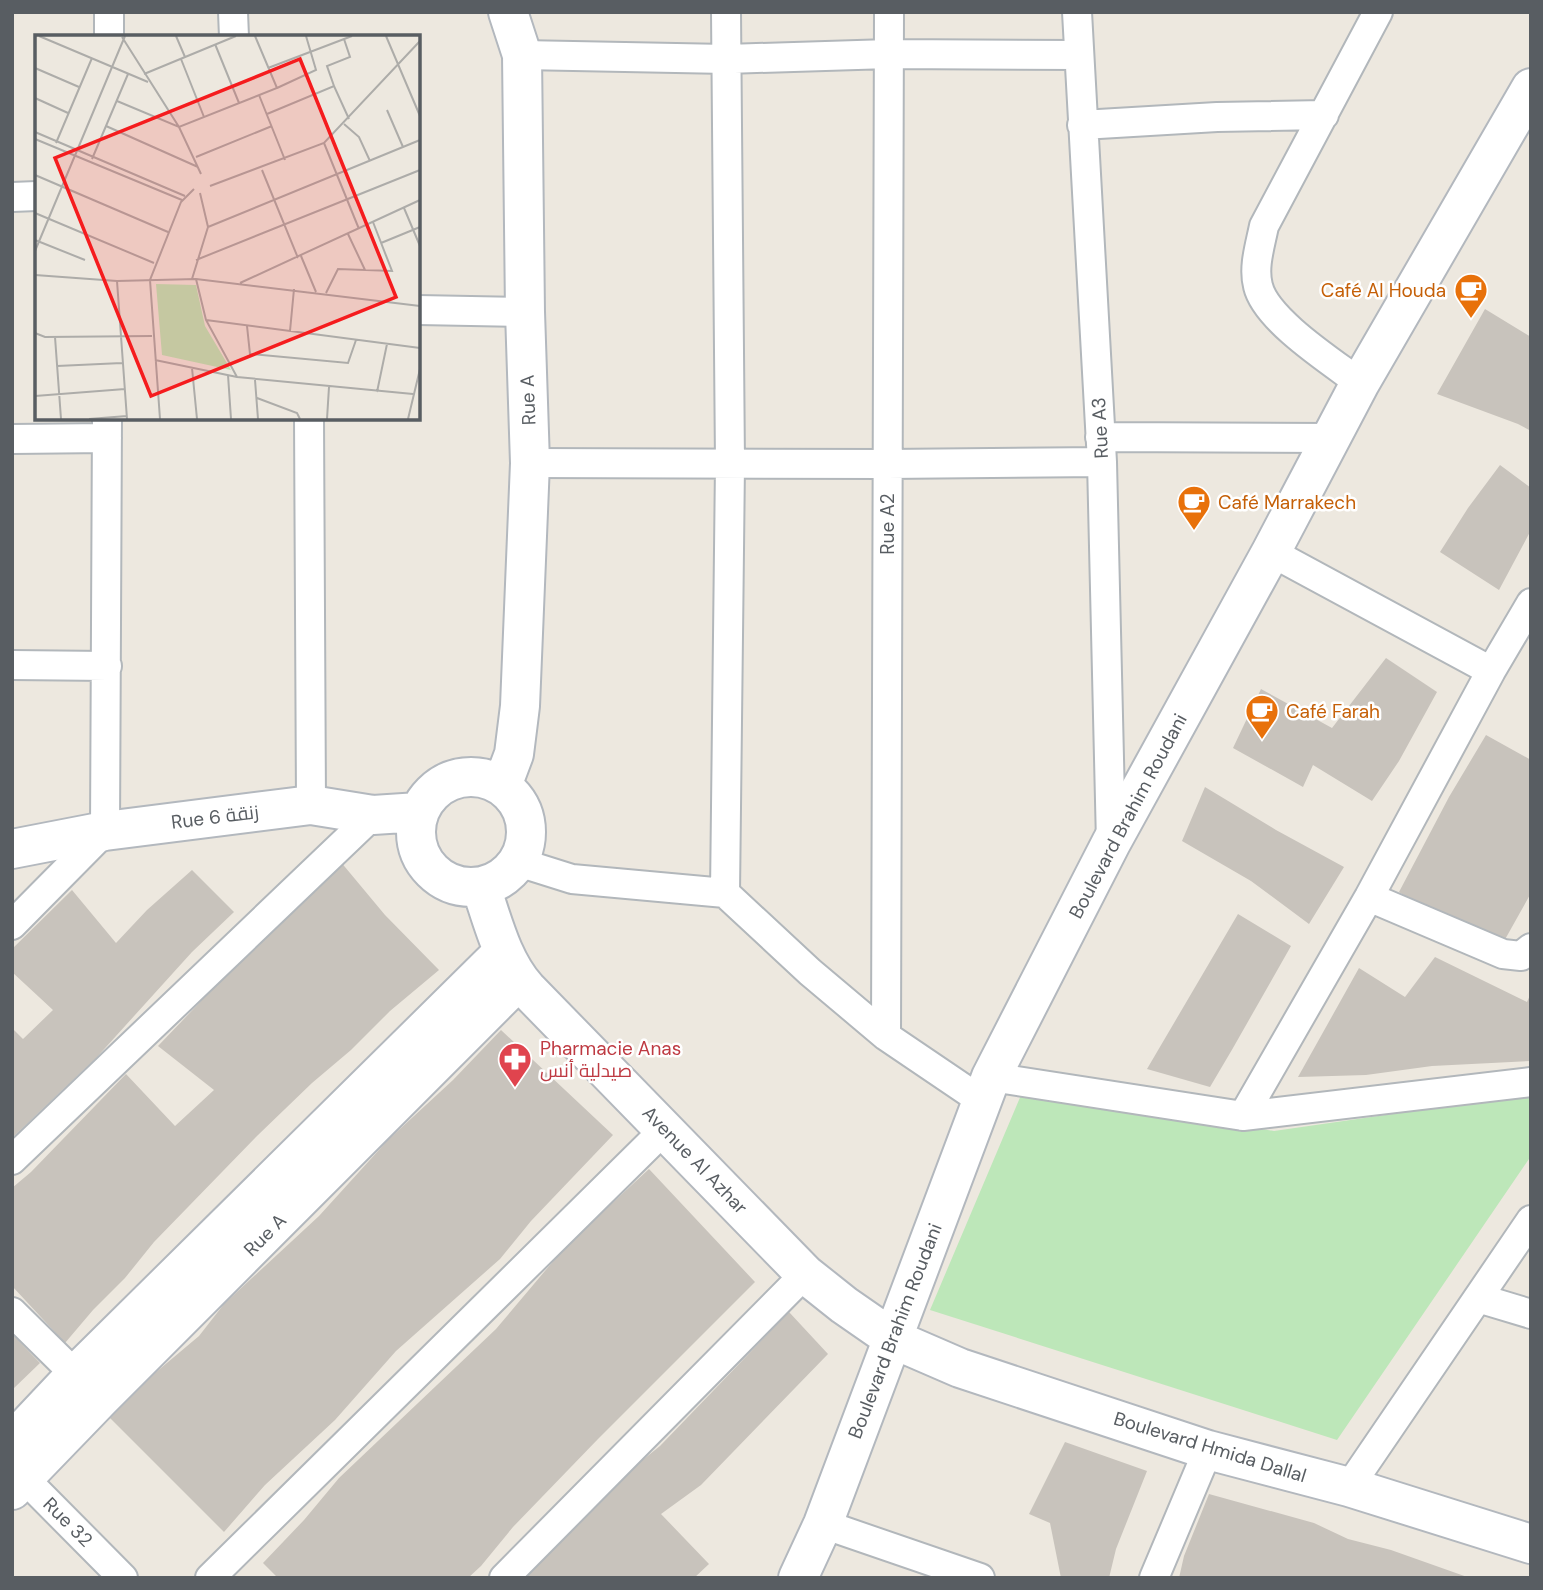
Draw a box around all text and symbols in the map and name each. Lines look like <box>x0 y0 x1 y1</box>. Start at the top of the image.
inset map <box>35 35 420 420</box>
cafe icon: Café Al Houda <box>1452 271 1490 320</box>
place label: Café Al Houda <box>1321 278 1446 303</box>
street label: Rue A <box>515 374 541 426</box>
street label: Rue A3 <box>1086 397 1114 459</box>
cafe icon: Café Marrakech <box>1175 483 1213 532</box>
place label: Café Marrakech <box>1218 490 1356 515</box>
street label: Rue A2 <box>875 493 900 555</box>
cafe icon: Café Farah <box>1243 692 1281 741</box>
place label: Café Farah <box>1286 699 1380 724</box>
street label: Boulevard Brahim Roudani <box>1063 709 1193 923</box>
street label: Rue 6 زنقة <box>170 799 260 835</box>
place label: Pharmacie Anas صيدلية أنس <box>540 1036 681 1083</box>
pharmacy icon: Pharmacie Anas صيدلية أنس <box>496 1040 534 1089</box>
street label: Avenue Al Azhar <box>637 1101 753 1219</box>
street label: Rue A <box>238 1208 292 1262</box>
street label: Boulevard Brahim Roudani <box>842 1220 948 1442</box>
street label: Boulevard Hmida Dallal <box>1111 1406 1309 1488</box>
street label: Rue 32 <box>38 1492 98 1552</box>

